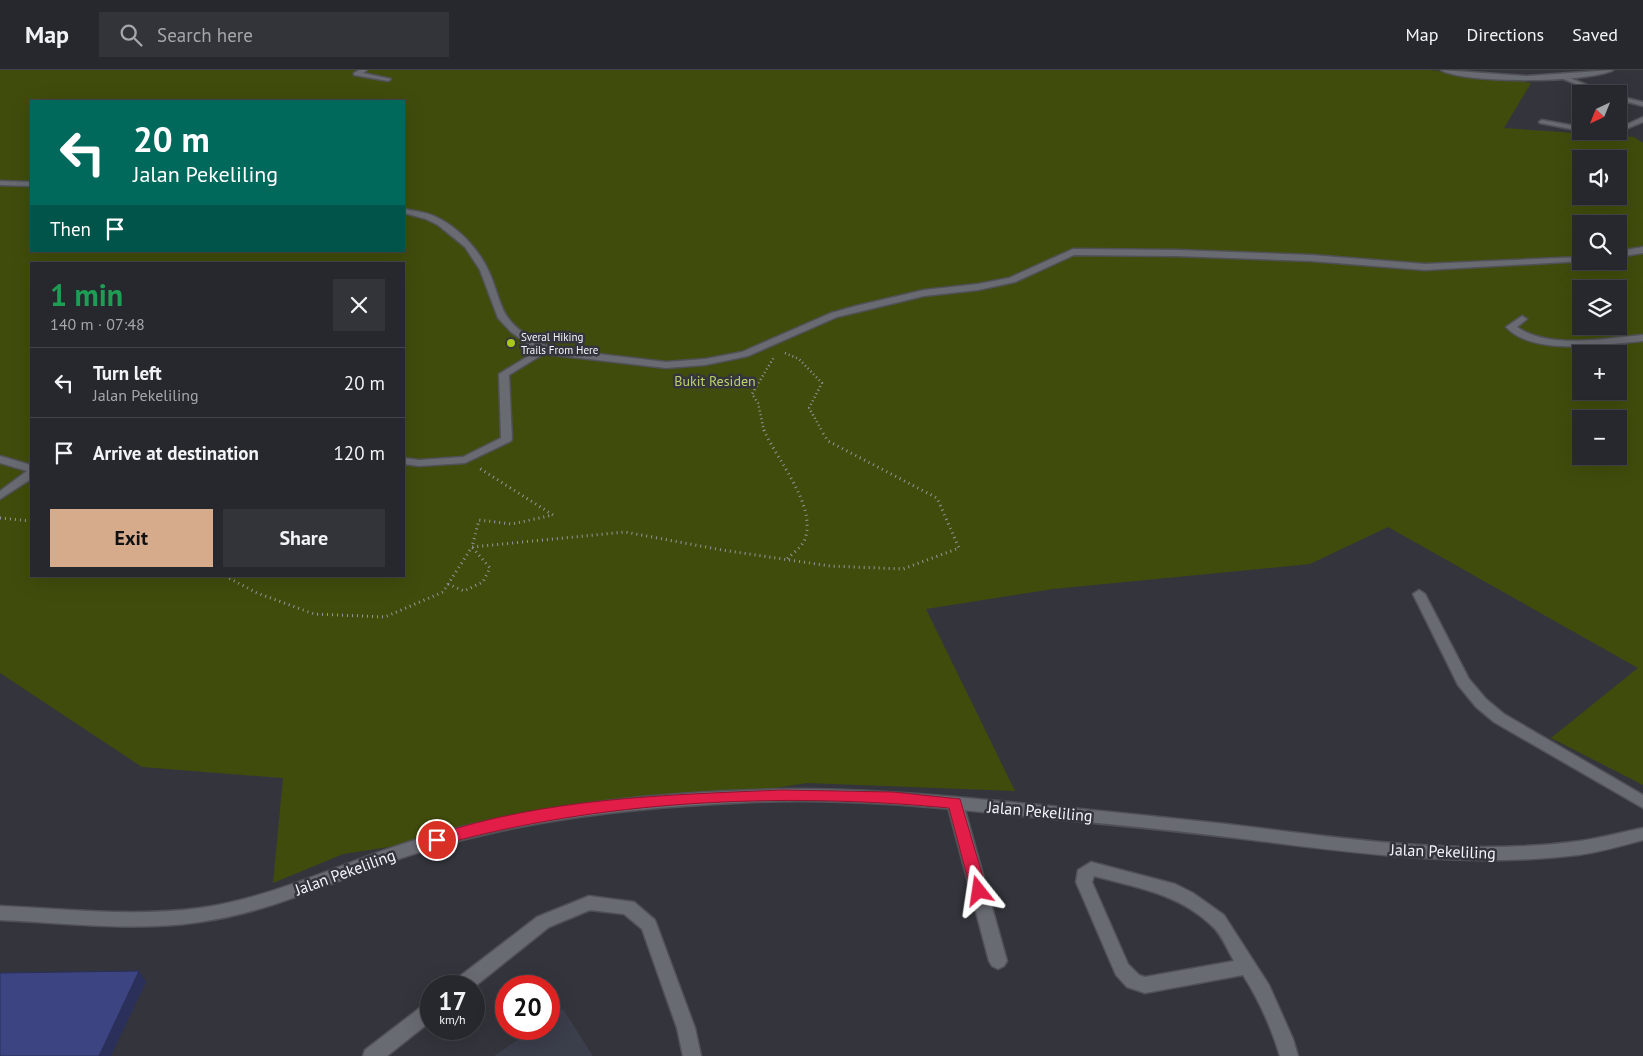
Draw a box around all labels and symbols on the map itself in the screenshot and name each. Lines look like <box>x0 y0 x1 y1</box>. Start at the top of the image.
north arrow <box>1572 85 1628 140</box>
place label: Sveral Hiking Trails From Here <box>521 330 599 357</box>
marker: Sveral Hiking Trails From Here <box>505 337 517 349</box>
park label: Bukit Residen <box>674 372 756 390</box>
street label: Jalan Pekeliling <box>986 796 1093 826</box>
pin <box>416 819 458 861</box>
street label: Jalan Pekeliling <box>1389 839 1496 863</box>
street label: Jalan Pekeliling <box>291 845 398 900</box>
position arrow <box>952 864 1004 916</box>
speed limit sign: 20 <box>495 975 560 1040</box>

